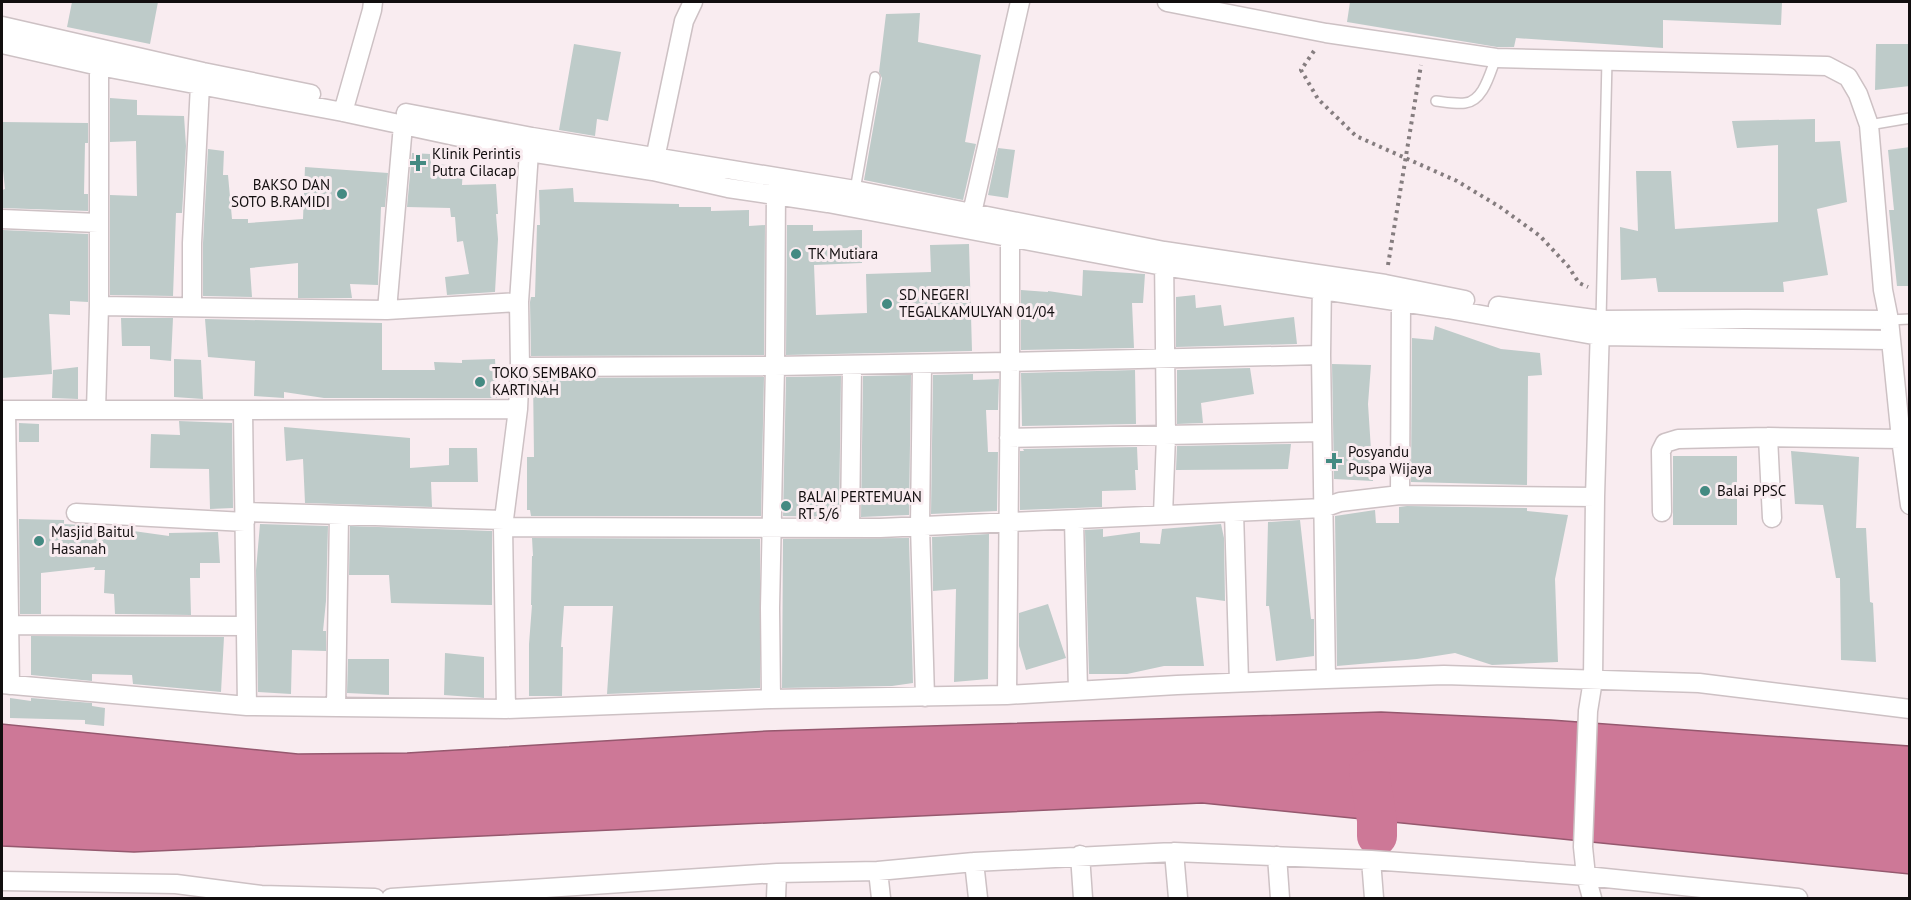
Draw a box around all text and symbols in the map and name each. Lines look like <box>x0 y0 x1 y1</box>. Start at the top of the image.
place label: Klinik Perintis Putra Cilacap <box>432 144 521 180</box>
marker: Klinik Perintis Putra Cilacap <box>409 154 427 172</box>
place label: BAKSO DAN SOTO B.RAMIDI <box>231 175 330 211</box>
marker: BAKSO DAN SOTO B.RAMIDI <box>335 187 349 201</box>
place label: TK Mutiara <box>808 244 878 263</box>
marker: TK Mutiara <box>789 247 803 261</box>
place label: SD NEGERI TEGALKAMULYAN 01/04 <box>899 285 1055 321</box>
marker: SD NEGERI TEGALKAMULYAN 01/04 <box>880 297 894 311</box>
place label: TOKO SEMBAKO KARTINAH <box>492 363 597 399</box>
marker: TOKO SEMBAKO KARTINAH <box>473 375 487 389</box>
place label: Posyandu Puspa Wijaya <box>1348 442 1432 478</box>
marker: Posyandu Puspa Wijaya <box>1325 452 1343 470</box>
place label: Balai PPSC <box>1717 481 1786 500</box>
marker: Balai PPSC <box>1698 484 1712 498</box>
place label: BALAI PERTEMUAN RT 5/6 <box>798 487 922 523</box>
marker: BALAI PERTEMUAN RT 5/6 <box>779 499 793 513</box>
place label: Masjid Baitul Hasanah <box>51 522 135 558</box>
marker: Masjid Baitul Hasanah <box>32 534 46 548</box>

